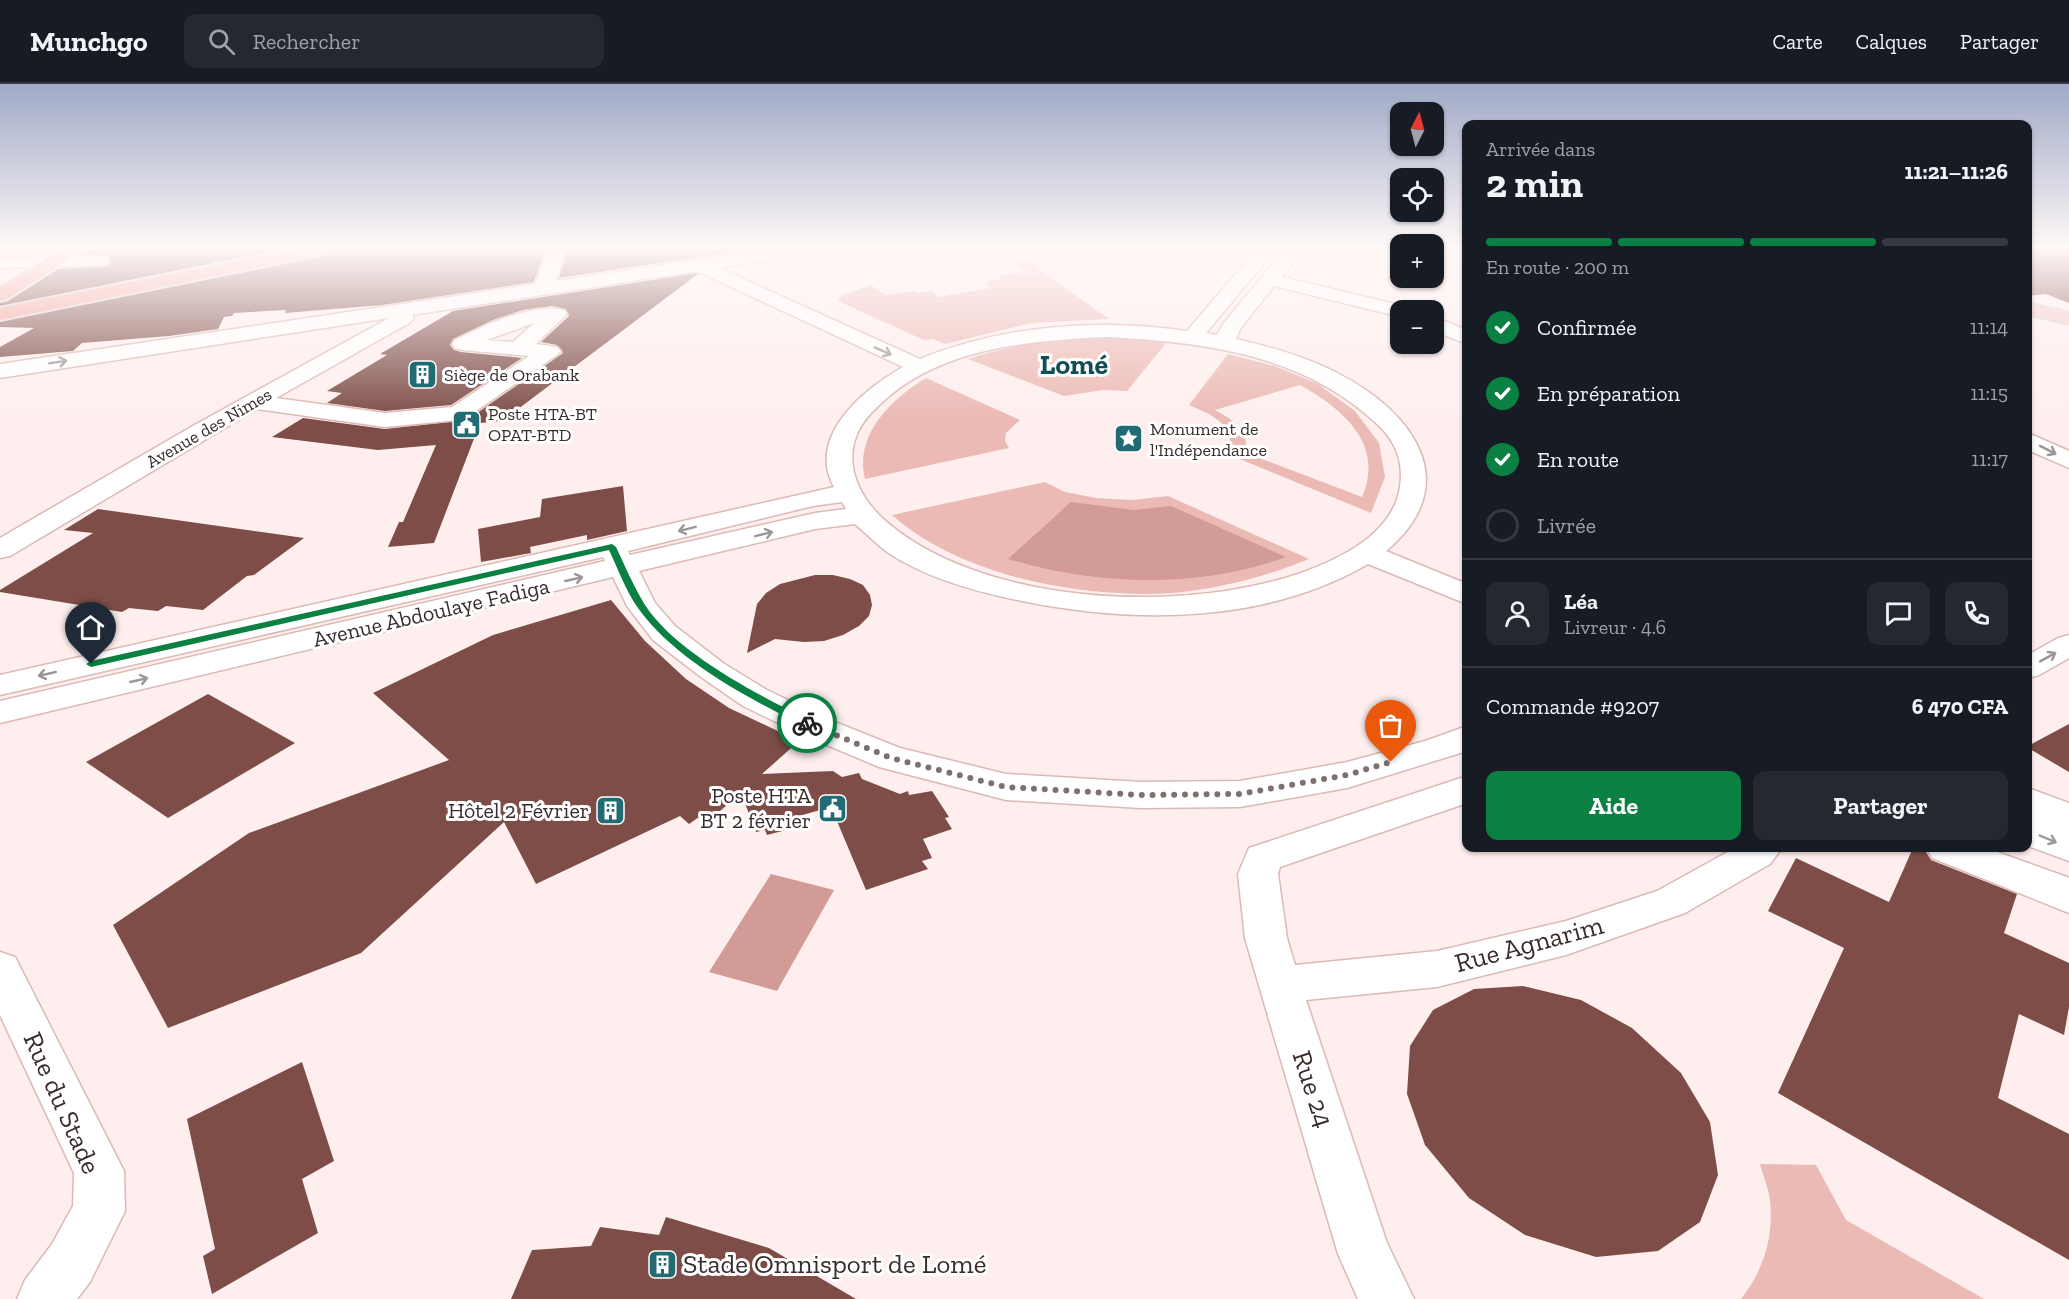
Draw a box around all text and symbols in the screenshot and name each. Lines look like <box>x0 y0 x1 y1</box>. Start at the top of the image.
search box <box>184 14 604 68</box>
text: Munchgo <box>30 25 148 58</box>
icon: search <box>205 25 238 58</box>
text: Rechercher <box>253 28 360 55</box>
text: Carte <box>1772 29 1823 54</box>
text: Calques <box>1856 29 1927 54</box>
text: Partager <box>1960 29 2039 54</box>
north arrow <box>1390 102 1444 156</box>
map controls <box>1390 102 1444 354</box>
text: Arrivée dans <box>1486 137 1595 161</box>
text: 11:21–11:26 <box>1904 158 2008 185</box>
text: 2 min <box>1486 160 1583 207</box>
button: locate <box>1390 168 1444 222</box>
button: + <box>1390 234 1444 288</box>
text: En route · 200 m <box>1486 255 1629 279</box>
button: − <box>1390 300 1444 354</box>
icon: check <box>1486 311 1519 344</box>
text: Confirmée <box>1537 314 1637 341</box>
text: 11:14 <box>1970 315 2008 339</box>
one-way arrow <box>874 346 892 357</box>
district label: Lomé <box>1040 348 1108 381</box>
one-way arrow <box>47 357 67 368</box>
building icon: Siège de Orabank <box>407 359 439 391</box>
place label: Siège de Orabank <box>444 364 580 386</box>
icon: check <box>1486 377 1519 410</box>
text: En préparation <box>1537 380 1680 407</box>
text: 11:15 <box>1970 381 2008 405</box>
street label: Avenue des Nimes <box>142 383 276 473</box>
place label: Poste HTA-BT OPAT-BTD <box>488 403 597 446</box>
public building icon: Poste HTA-BT OPAT-BTD <box>451 408 483 440</box>
place label: Monument de l'Indépendance <box>1150 418 1267 461</box>
place icon: Monument de l'Indépendance <box>1113 423 1145 455</box>
icon: check <box>1486 443 1519 476</box>
one-way arrow <box>2039 445 2057 456</box>
text: En route <box>1537 446 1619 473</box>
text: 11:17 <box>1971 447 2008 471</box>
text: Livrée <box>1537 512 1596 539</box>
one-way arrow <box>678 523 697 535</box>
one-way arrow <box>754 527 773 539</box>
street label: Avenue Abdoulaye Fadiga <box>310 572 552 653</box>
one-way arrow <box>564 573 584 584</box>
button: person <box>1486 582 1549 645</box>
button: chat <box>1867 582 1930 645</box>
button: phone <box>1945 582 2008 645</box>
text: Léa <box>1564 588 1598 615</box>
pin <box>65 602 116 664</box>
icon: home <box>74 611 107 644</box>
text: Livreur · 4.6 <box>1564 615 1666 639</box>
one-way arrow <box>2039 651 2057 662</box>
one-way arrow <box>37 669 57 680</box>
one-way arrow <box>129 673 148 685</box>
courier <box>777 693 837 753</box>
text: Commande #9207 <box>1486 693 1659 720</box>
text: 6 470 CFA <box>1912 693 2008 720</box>
pin <box>1365 700 1416 762</box>
icon: bike <box>791 707 824 740</box>
icon: bag <box>1374 709 1407 742</box>
button: Aide <box>1486 771 1741 840</box>
button: Partager <box>1753 771 2008 840</box>
place label: Poste HTA BT 2 février <box>700 782 812 834</box>
public building icon: Poste HTA BT 2 février <box>816 792 848 824</box>
building icon: Hôtel 2 Février <box>594 794 626 826</box>
place label: Hôtel 2 Février <box>448 797 589 824</box>
one-way arrow <box>2039 834 2057 845</box>
street label: Rue Agnarim <box>1451 909 1607 979</box>
street label: Rue du Stade <box>17 1027 107 1179</box>
street label: Rue 24 <box>1286 1046 1340 1132</box>
building icon: Stade Omnisport de Lomé <box>646 1248 678 1280</box>
place label: Stade Omnisport de Lomé <box>683 1248 986 1280</box>

